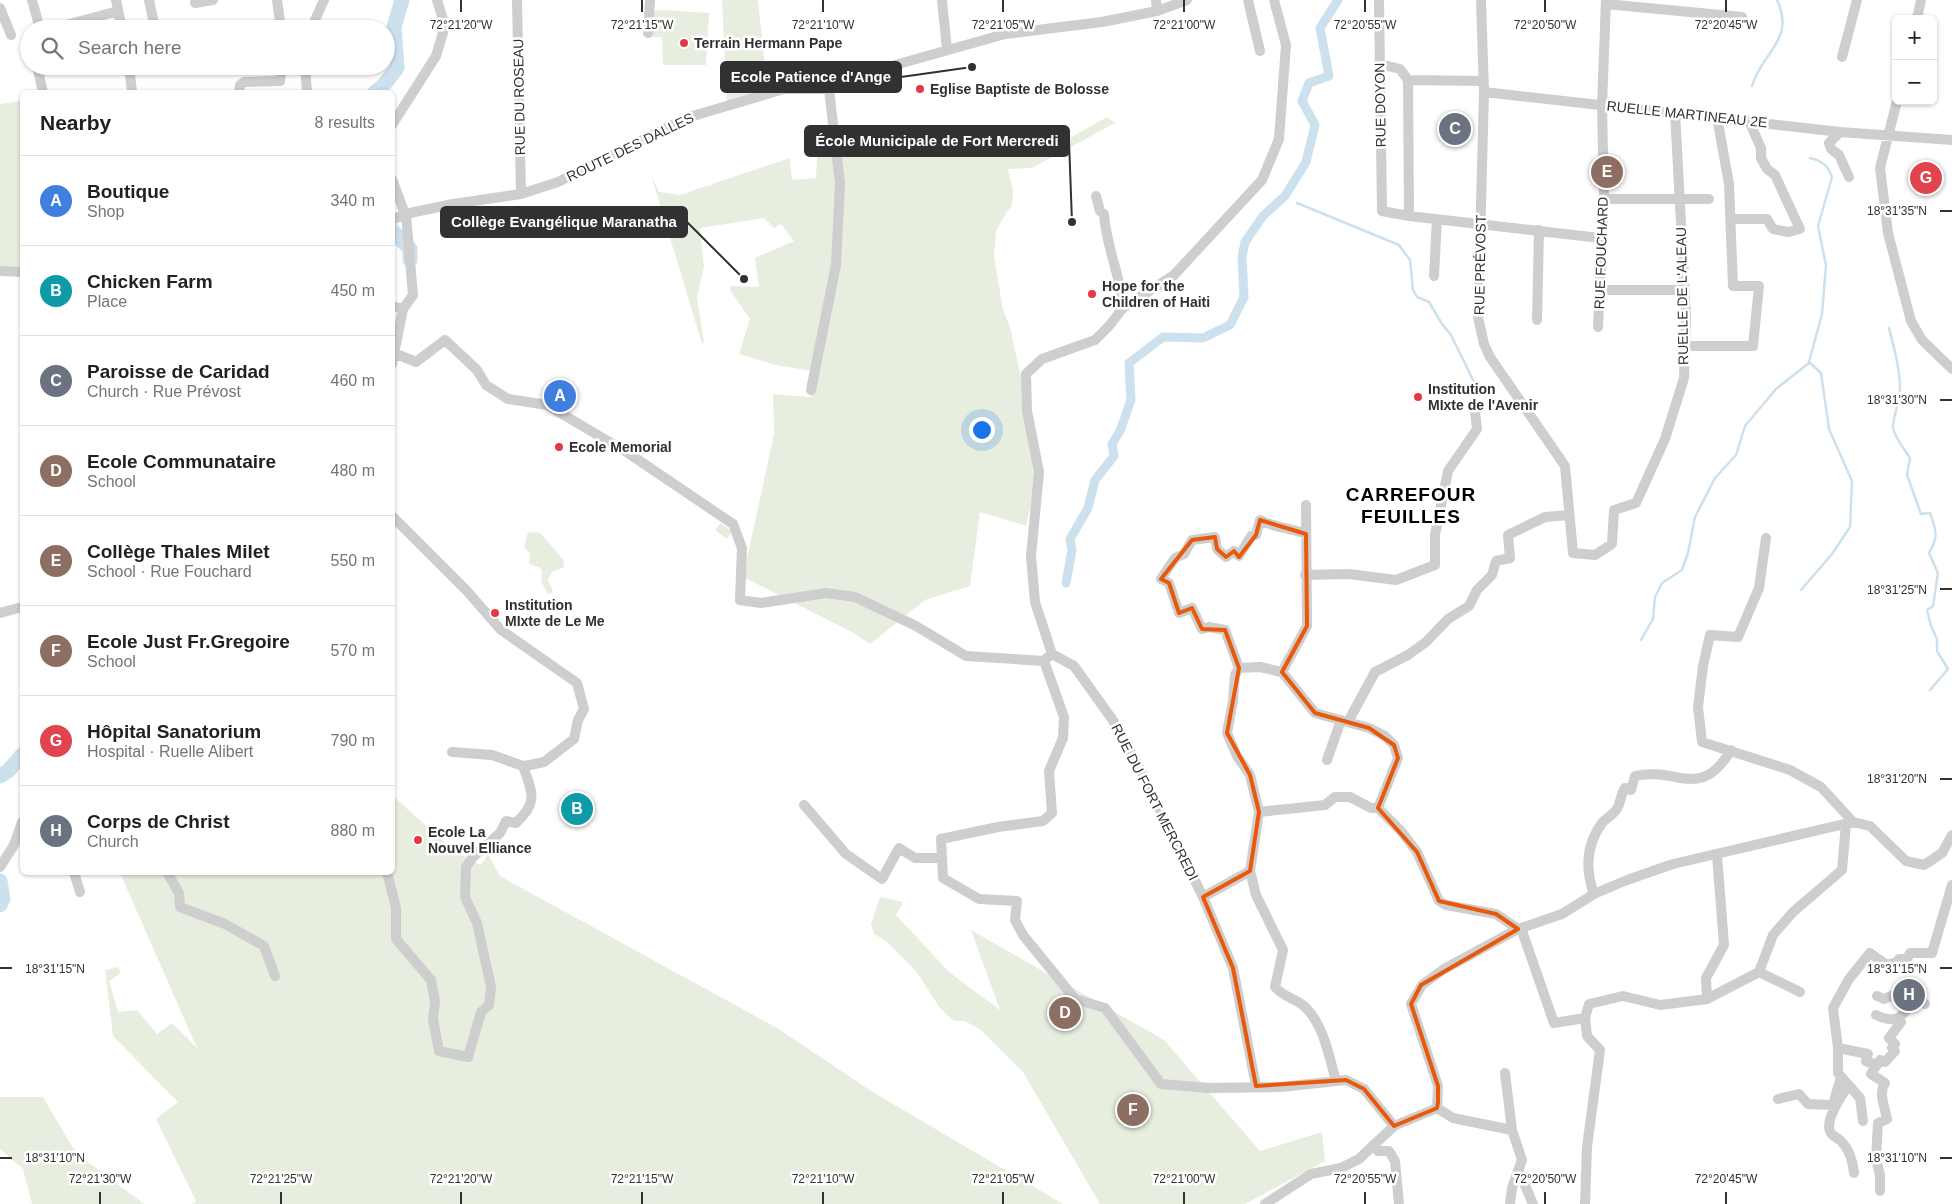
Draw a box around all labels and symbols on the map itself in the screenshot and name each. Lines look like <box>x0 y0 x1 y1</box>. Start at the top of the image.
text: 72°21'20"W <box>430 18 493 32</box>
text: 72°21'15"W <box>611 18 674 32</box>
text: 72°21'10"W <box>792 18 855 32</box>
text: 72°21'05"W <box>972 18 1035 32</box>
text: 72°21'00"W <box>1153 18 1216 32</box>
text: 72°20'55"W <box>1334 18 1397 32</box>
text: 72°20'50"W <box>1514 18 1577 32</box>
text: 72°20'45"W <box>1695 18 1758 32</box>
place label: Terrain Hermann Pape <box>694 35 843 51</box>
marker: Terrain Hermann Pape <box>678 37 690 49</box>
street label: RUE DU ROSEAU <box>510 39 528 155</box>
callout: Ecole Patience d'Ange <box>721 62 901 92</box>
street label: RUE DOYON <box>1371 62 1389 148</box>
text: Ecole Patience d'Ange <box>731 68 891 85</box>
place label: Eglise Baptiste de Bolosse <box>930 81 1109 97</box>
marker: Eglise Baptiste de Bolosse <box>914 83 926 95</box>
street label: RUELLE MARTINEAU 2E <box>1606 98 1768 130</box>
street label: ROUTE DES DALLES <box>564 109 696 185</box>
pin: C <box>1439 110 1471 148</box>
callout: École Municipale de Fort Mercredi <box>805 126 1069 156</box>
text: École Municipale de Fort Mercredi <box>815 132 1059 149</box>
pin: E <box>1591 153 1623 191</box>
pin: G <box>1910 159 1942 197</box>
street label: RUE FOUCHARD <box>1591 196 1611 310</box>
text: 18°31'35"N <box>1867 204 1927 218</box>
callout: Collège Evangélique Maranatha <box>441 207 687 237</box>
text: Collège Evangélique Maranatha <box>451 213 678 230</box>
street label: RUE PRÉVOST <box>1471 214 1489 315</box>
street label: RUELLE DE L'ALEAU <box>1673 227 1691 365</box>
place label: Hope for the Children of Haiti <box>1102 278 1210 310</box>
marker: Hope for the Children of Haiti <box>1086 288 1098 300</box>
pin: A <box>544 377 576 415</box>
place label: Institution MIxte de l'Avenir <box>1428 381 1539 413</box>
marker: Institution MIxte de l'Avenir <box>1412 391 1424 403</box>
text: 18°31'30"N <box>1867 393 1927 407</box>
your location <box>969 417 995 443</box>
place label: Ecole Memorial <box>569 439 672 455</box>
marker: Ecole Memorial <box>553 441 565 453</box>
district label: CARREFOUR FEUILLES <box>1346 484 1476 527</box>
text: 18°31'25"N <box>1867 583 1927 597</box>
place label: Institution MIxte de Le Me <box>505 597 605 629</box>
marker: Institution MIxte de Le Me <box>489 607 501 619</box>
street label: RUE DU FORT MERCREDI <box>1108 721 1202 883</box>
text: 18°31'20"N <box>1867 772 1927 786</box>
pin: B <box>561 790 593 828</box>
place label: Ecole La Nouvel Elliance <box>428 824 532 856</box>
marker: Ecole La Nouvel Elliance <box>412 834 424 846</box>
text: 18°31'15"N <box>25 962 85 976</box>
text: 18°31'15"N <box>1867 962 1927 976</box>
pin: H <box>1893 976 1925 1014</box>
pin: D <box>1049 994 1081 1032</box>
pin: F <box>1117 1091 1149 1129</box>
text: 18°31'10"N <box>25 1151 85 1165</box>
text: 18°31'10"N <box>1867 1151 1927 1165</box>
text: 72°21'30"W <box>69 1172 132 1186</box>
text: 72°21'25"W <box>250 1172 313 1186</box>
text: 72°21'20"W <box>430 1172 493 1186</box>
text: 72°21'15"W <box>611 1172 674 1186</box>
text: 72°21'10"W <box>792 1172 855 1186</box>
text: 72°21'05"W <box>972 1172 1035 1186</box>
text: 72°21'00"W <box>1153 1172 1216 1186</box>
text: 72°20'55"W <box>1334 1172 1397 1186</box>
text: 72°20'50"W <box>1514 1172 1577 1186</box>
text: 72°20'45"W <box>1695 1172 1758 1186</box>

